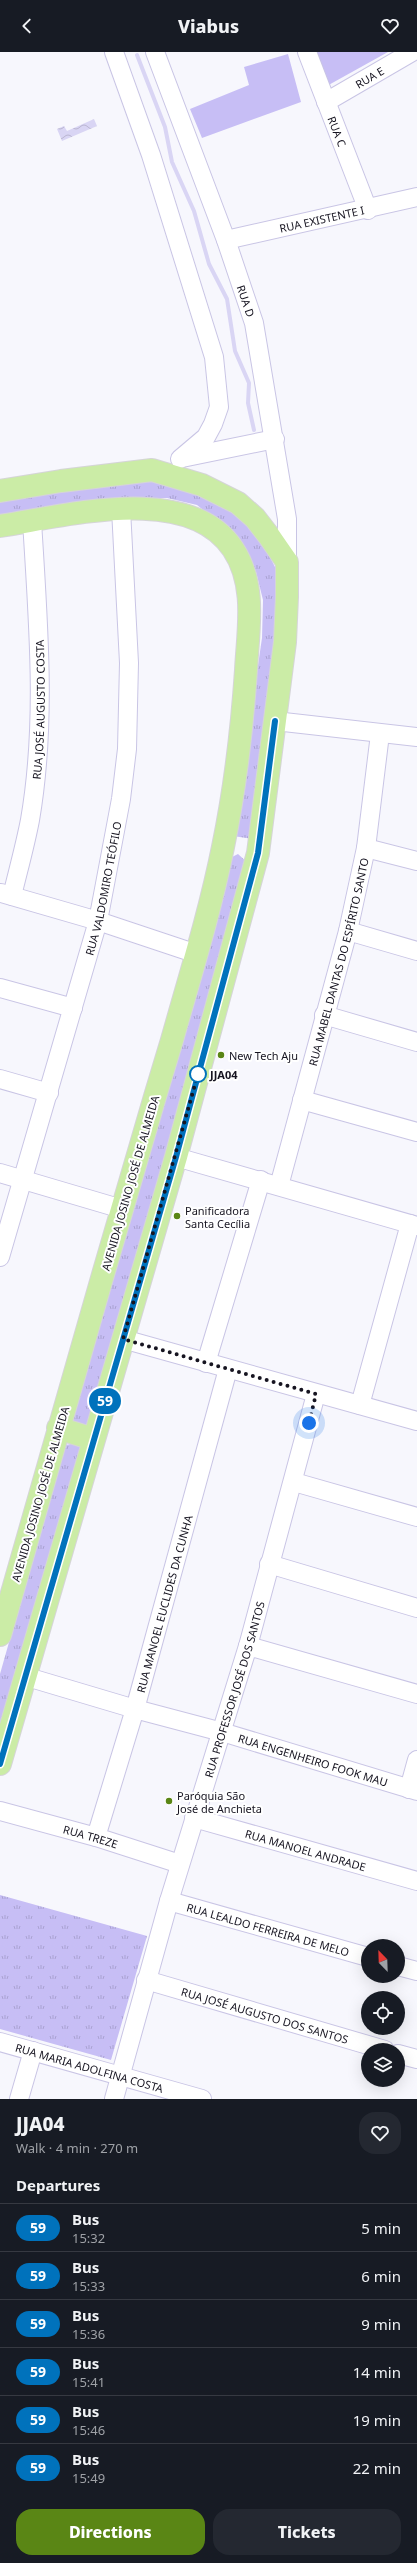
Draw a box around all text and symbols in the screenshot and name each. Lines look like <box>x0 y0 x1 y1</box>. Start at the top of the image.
text: Viabus <box>178 14 239 38</box>
icon: back <box>16 15 38 37</box>
icon: heart <box>379 15 401 37</box>
street label: RUA E <box>352 63 386 91</box>
street label: RUA C <box>325 114 350 149</box>
street label: RUA EXISTENTE I <box>278 202 366 235</box>
street label: RUA D <box>234 283 259 319</box>
street label: RUA JOSÉ AUGUSTO COSTA <box>28 639 47 780</box>
street label: RUA VALDOMIRO TEÓFILO <box>81 820 124 957</box>
street label: RUA MABEL DANTAS DO ESPÍRITO SANTO <box>304 856 371 1067</box>
place label: New Tech Aju <box>229 1048 298 1063</box>
marker: New Tech Aju <box>216 1050 226 1060</box>
marker: JJA04 <box>189 1065 207 1083</box>
place label: JJA04 <box>209 1067 238 1082</box>
street label: AVENIDA JOSINO JOSÉ DE ALMEIDA <box>98 1093 162 1272</box>
place label: Panificadora Santa Cecília <box>185 1203 250 1231</box>
marker: Panificadora Santa Cecília <box>172 1211 182 1221</box>
line badge: 59 <box>87 1388 123 1414</box>
text: 59 <box>97 1391 113 1410</box>
street label: AVENIDA JOSINO JOSÉ DE ALMEIDA <box>8 1404 72 1583</box>
your location <box>299 1413 319 1433</box>
street label: RUA MANOEL EUCLIDES DA CUNHA <box>132 1512 195 1694</box>
street label: RUA PROFESSOR JOSÉ DOS SANTOS <box>200 1599 267 1779</box>
street label: RUA ENGENHEIRO FOOK MAU <box>236 1730 390 1789</box>
place label: Paróquia São José de Anchieta <box>176 1788 262 1816</box>
marker: Paróquia São José de Anchieta <box>164 1796 174 1806</box>
street label: RUA TREZE <box>62 1821 120 1851</box>
street label: RUA MANOEL ANDRADE <box>243 1825 368 1874</box>
street label: RUA LEALDO FERREIRA DE MELO <box>185 1899 351 1959</box>
north arrow <box>361 1939 405 1983</box>
map controls <box>361 1939 405 2087</box>
street label: RUA JOSÉ AUGUSTO DOS SANTOS <box>180 1983 350 2046</box>
button: locate <box>361 1991 405 2035</box>
street label: RUA MARIA ADOLFINA COSTA <box>14 2039 166 2096</box>
button: layers <box>361 2043 405 2087</box>
text: JJA04 <box>16 2111 64 2137</box>
button: heart <box>359 2112 401 2154</box>
text: Walk · 4 min · 270 m <box>16 2139 138 2157</box>
text: Departures <box>16 2175 100 2195</box>
text: Bus <box>72 2209 99 2229</box>
text: 59 <box>30 2218 46 2237</box>
text: 5 min <box>361 2218 401 2238</box>
text: 15:32 <box>72 2229 105 2247</box>
text: Bus <box>72 2257 99 2277</box>
text: 59 <box>30 2266 46 2285</box>
text: 6 min <box>361 2266 401 2286</box>
text: 15:33 <box>72 2277 105 2295</box>
text: Bus <box>72 2305 99 2325</box>
text: 59 <box>30 2314 46 2333</box>
text: 9 min <box>361 2314 401 2334</box>
text: 15:36 <box>72 2325 105 2343</box>
text: Bus <box>72 2353 99 2373</box>
text: 59 <box>30 2362 46 2381</box>
text: 14 min <box>353 2362 401 2382</box>
text: 15:41 <box>72 2373 105 2391</box>
text: Bus <box>72 2401 99 2421</box>
text: 59 <box>30 2410 46 2429</box>
text: 19 min <box>353 2410 401 2430</box>
text: 15:46 <box>72 2421 105 2439</box>
text: Bus <box>72 2449 99 2469</box>
text: 59 <box>30 2458 46 2477</box>
text: 22 min <box>353 2458 401 2478</box>
text: 15:49 <box>72 2469 105 2487</box>
button: Directions <box>16 2509 205 2555</box>
button: Tickets <box>213 2509 401 2555</box>

